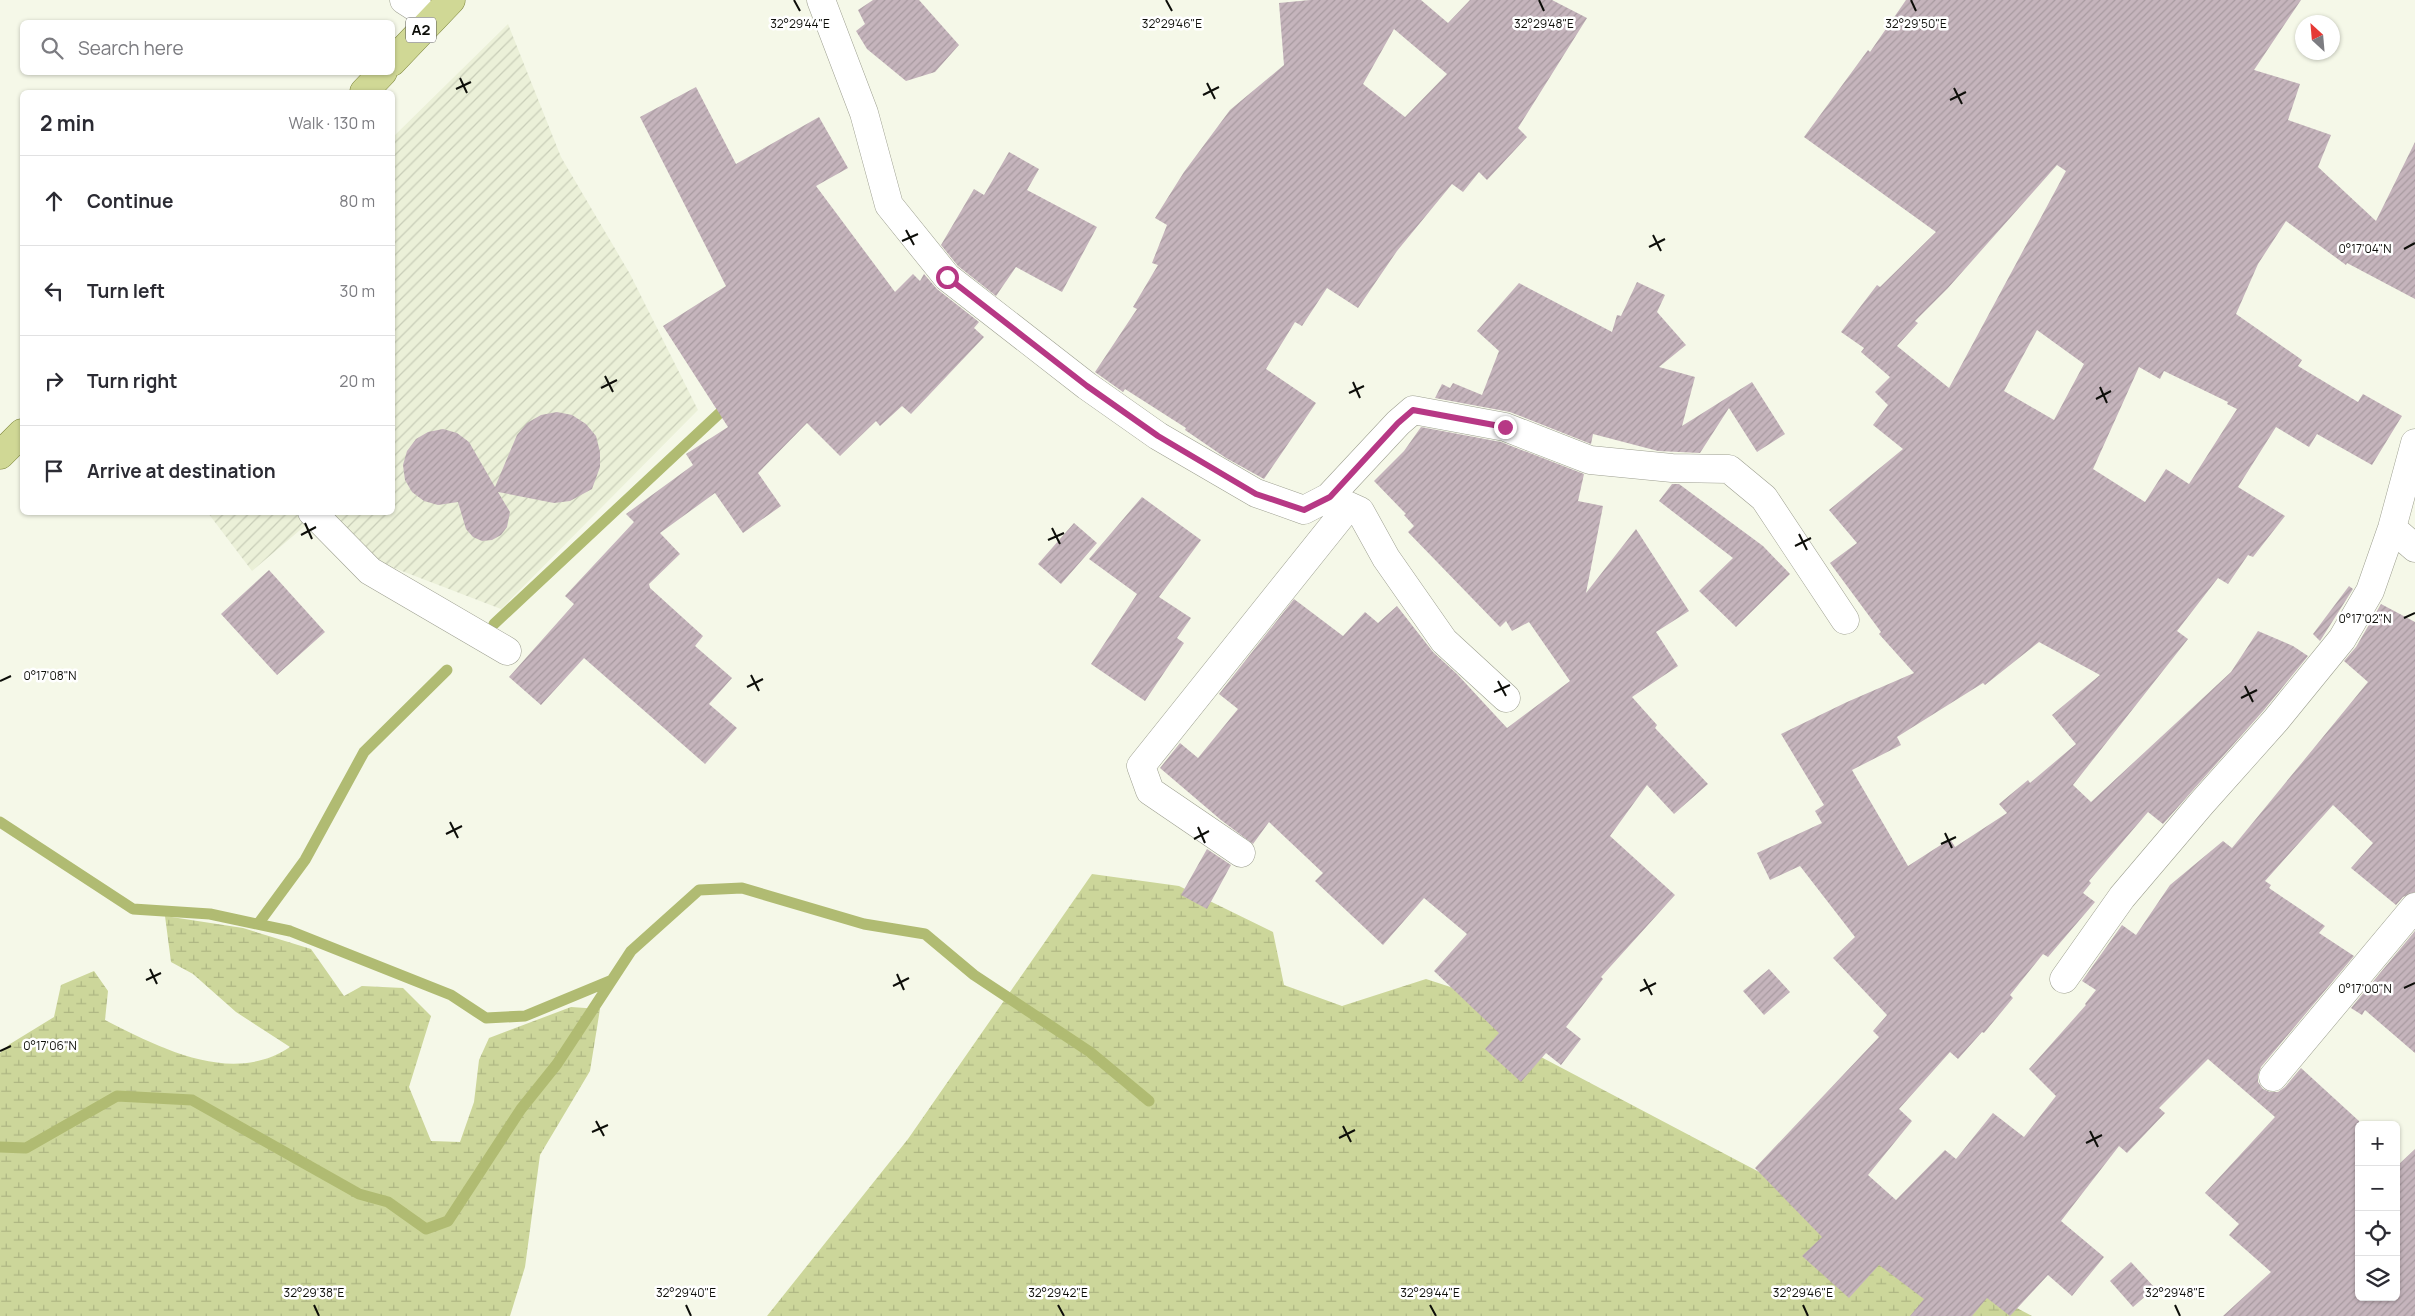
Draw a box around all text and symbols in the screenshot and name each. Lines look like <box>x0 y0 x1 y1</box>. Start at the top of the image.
text: 32°29'44"E <box>770 15 830 32</box>
text: 32°29'46"E <box>1142 15 1202 32</box>
text: 32°29'48"E <box>1514 15 1574 32</box>
text: 32°29'50"E <box>1885 15 1947 32</box>
north arrow <box>2295 15 2340 60</box>
road number: A2 <box>406 18 436 42</box>
search box <box>20 20 395 75</box>
icon: search <box>38 34 66 62</box>
text: Search here <box>78 35 184 61</box>
text: 2 min <box>40 109 95 137</box>
text: Walk · 130 m <box>289 112 375 134</box>
icon: ahead <box>40 187 68 215</box>
text: Continue <box>87 188 173 214</box>
text: 80 m <box>339 190 375 212</box>
text: 0°17'04"N <box>2339 240 2391 257</box>
route start <box>936 266 959 289</box>
icon: left <box>40 277 68 305</box>
text: Turn left <box>87 278 165 304</box>
text: 30 m <box>340 280 375 302</box>
icon: right <box>40 367 68 395</box>
text: Turn right <box>87 368 177 394</box>
text: 20 m <box>339 370 375 392</box>
route end <box>1494 416 1517 439</box>
icon: arrive <box>40 457 68 485</box>
text: Arrive at destination <box>87 458 276 484</box>
text: 0°17'02"N <box>2338 610 2392 627</box>
text: 0°17'08"N <box>23 667 77 684</box>
text: 0°17'00"N <box>2338 980 2392 997</box>
text: 0°17'06"N <box>23 1037 77 1054</box>
map controls <box>2355 1121 2400 1301</box>
button: + <box>2355 1121 2400 1166</box>
button: − <box>2355 1166 2400 1211</box>
button: locate <box>2355 1211 2400 1256</box>
button: layers <box>2355 1256 2400 1301</box>
text: 32°29'38"E <box>284 1284 345 1301</box>
text: 32°29'40"E <box>656 1284 716 1301</box>
text: 32°29'42"E <box>1028 1284 1088 1301</box>
text: 32°29'44"E <box>1400 1284 1460 1301</box>
text: 32°29'46"E <box>1773 1284 1833 1301</box>
text: 32°29'48"E <box>2145 1284 2205 1301</box>

